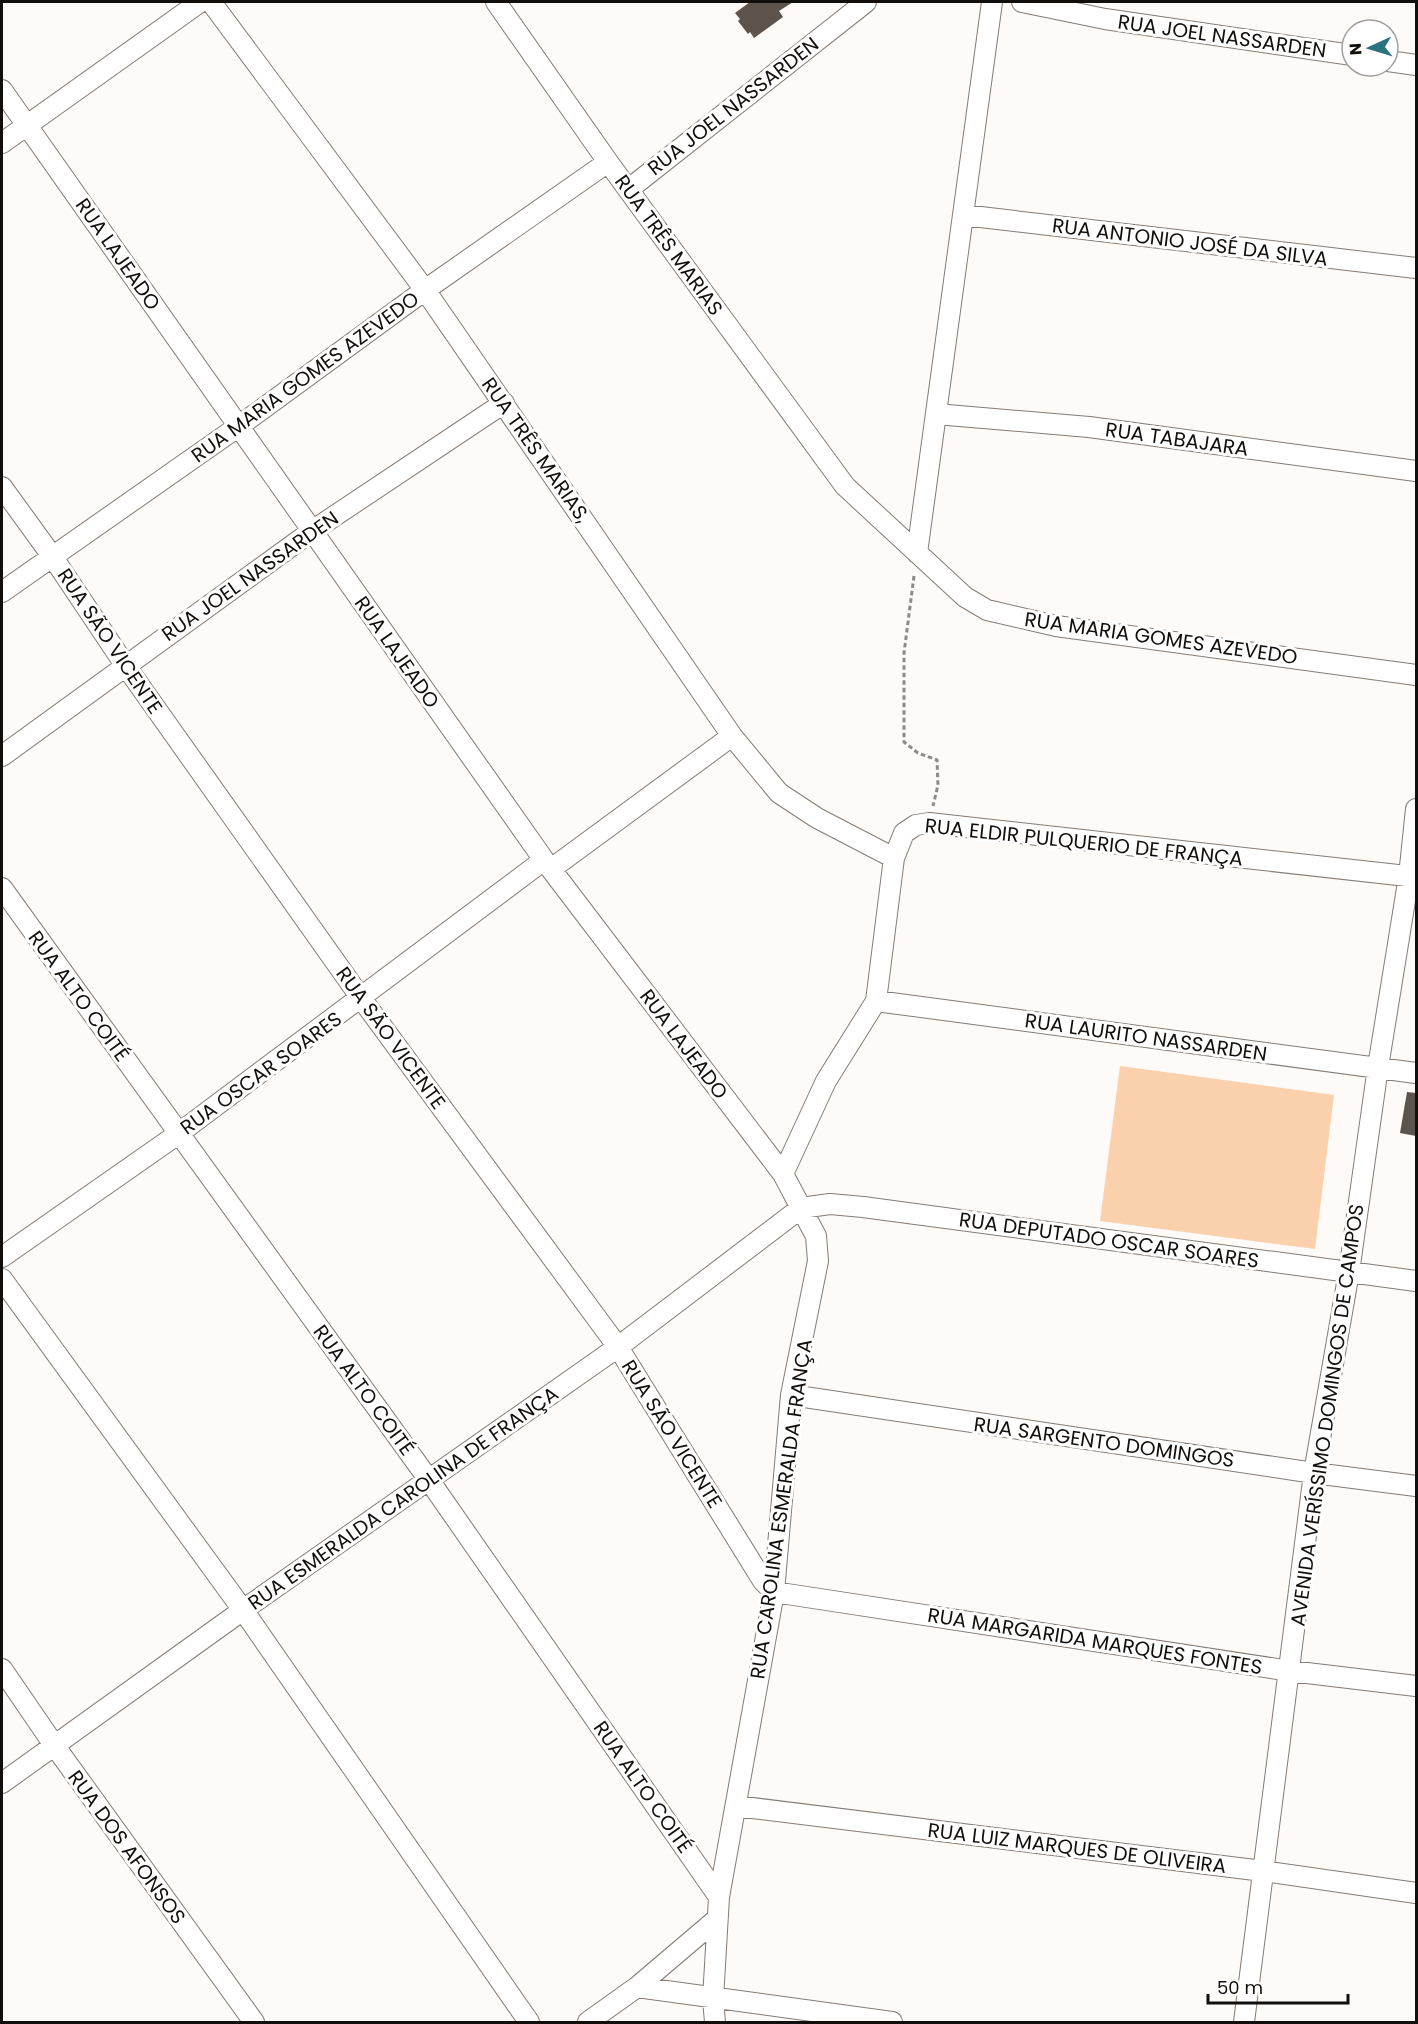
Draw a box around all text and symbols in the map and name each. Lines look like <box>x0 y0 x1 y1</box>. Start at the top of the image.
street label: RUA JOEL NASSARDEN <box>1116 8 1328 64</box>
north arrow <box>1340 18 1400 78</box>
street label: RUA JOEL NASSARDEN <box>642 30 824 182</box>
text: N <box>1344 42 1367 56</box>
street label: RUA TRÊS MARIAS <box>608 169 730 321</box>
street label: RUA LAJEADO <box>69 192 167 316</box>
street label: RUA ANTONIO JOSÉ DA SILVA <box>1051 211 1329 273</box>
street label: RUA MARIA GOMES AZEVEDO <box>185 285 425 469</box>
street label: RUA TRÊS MARIAS, <box>475 372 597 528</box>
street label: RUA TABAJARA <box>1104 415 1250 463</box>
street label: RUA JOEL NASSARDEN <box>156 504 344 648</box>
street label: RUA SÃO VICENTE <box>51 563 169 719</box>
street label: RUA LAJEADO <box>348 590 446 714</box>
street label: RUA MARIA GOMES AZEVEDO <box>1023 605 1299 671</box>
street label: RUA ELDIR PULQUERIO DE FRANÇA <box>924 811 1244 873</box>
street label: RUA ALTO COITÉ <box>22 925 136 1067</box>
street label: RUA SÃO VICENTE <box>330 961 452 1115</box>
street label: RUA LAJEADO <box>633 983 735 1105</box>
street label: RUA OSCAR SOARES <box>175 1005 347 1141</box>
street label: RUA LAURITO NASSARDEN <box>1023 1006 1269 1068</box>
street label: AVENIDA VERÍSSIMO DOMINGOS DE CAMPOS <box>1283 1202 1371 1628</box>
street label: RUA DEPUTADO OSCAR SOARES <box>957 1205 1261 1275</box>
street label: RUA ALTO COITÉ <box>307 1319 421 1461</box>
street label: RUA CAROLINA ESMERALDA FRANÇA <box>743 1337 819 1681</box>
street label: RUA SÃO VICENTE <box>615 1354 729 1514</box>
street label: RUA ESMERALDA CAROLINA DE FRANÇA <box>242 1380 564 1616</box>
street label: RUA SARGENTO DOMINGOS <box>972 1410 1236 1474</box>
street label: RUA MARGARIDA MARQUES FONTES <box>926 1601 1264 1681</box>
street label: RUA ALTO COITÉ <box>587 1715 699 1859</box>
street label: RUA DOS AFONSOS <box>62 1764 192 1930</box>
street label: RUA LUIZ MARQUES DE OLIVEIRA <box>926 1816 1228 1880</box>
scale bar <box>1208 1967 1348 2005</box>
text: 50 m <box>1217 1975 1263 2000</box>

